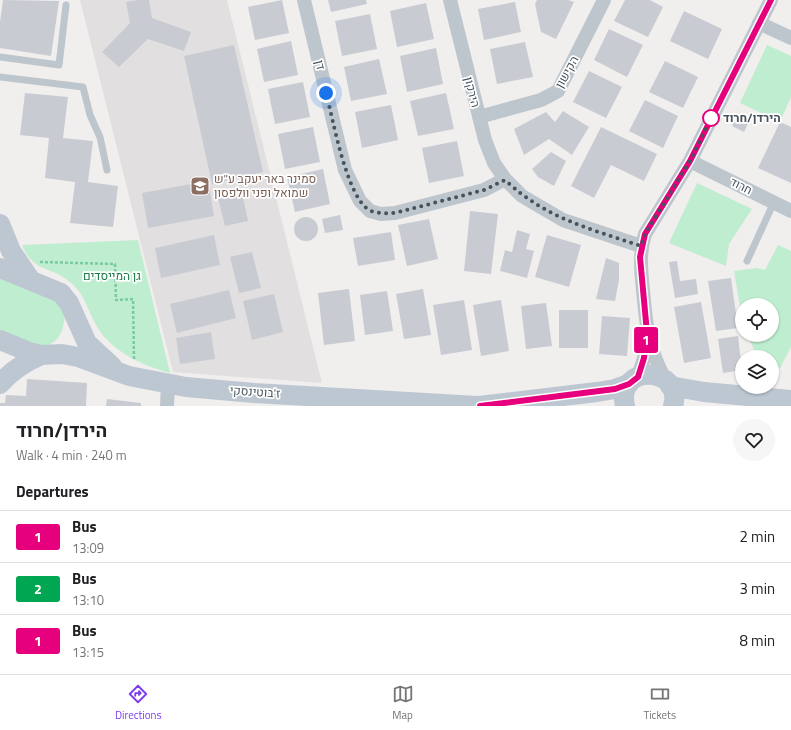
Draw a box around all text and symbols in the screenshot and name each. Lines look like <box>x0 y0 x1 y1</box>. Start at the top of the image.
street label: הקישון <box>550 52 583 92</box>
street label: דן <box>310 58 331 72</box>
street label: הירקון <box>460 75 485 109</box>
your location <box>316 83 336 103</box>
place label: הירדן/חרוד <box>723 108 781 127</box>
marker: הירדן/חרוד <box>702 109 720 127</box>
place label: סמינר באר יעקב ע"ש שמואל ופני וולפסון <box>214 169 316 202</box>
street label: חרוד <box>727 172 756 199</box>
school or university icon: סמינר באר יעקב ע"ש שמואל ופני וולפסון <box>189 175 211 197</box>
park label: גן המייסדים <box>83 266 141 285</box>
map controls <box>735 298 779 394</box>
button: locate <box>735 298 779 342</box>
line badge: 1 <box>633 327 659 353</box>
text: 1 <box>642 329 650 350</box>
button: layers <box>735 350 779 394</box>
street label: ז'בוטינסקי <box>229 380 281 403</box>
text: הירדן/חרוד <box>16 415 107 444</box>
button: heart <box>733 419 775 461</box>
text: Walk · 4 min · 240 m <box>16 445 127 465</box>
text: Departures <box>16 480 89 503</box>
text: Bus <box>72 515 97 538</box>
text: 2 min <box>739 525 775 548</box>
text: 1 <box>34 526 42 547</box>
text: 13:09 <box>72 538 104 558</box>
text: Bus <box>72 567 97 590</box>
text: 3 min <box>739 577 775 600</box>
text: 2 <box>34 578 42 599</box>
text: 13:10 <box>72 590 104 610</box>
text: Bus <box>72 619 97 642</box>
text: 8 min <box>739 629 775 652</box>
text: 1 <box>34 630 42 651</box>
text: 13:15 <box>72 642 104 662</box>
tab: Directions <box>115 683 162 723</box>
tab: Map <box>392 683 414 723</box>
tab: Tickets <box>643 683 676 723</box>

